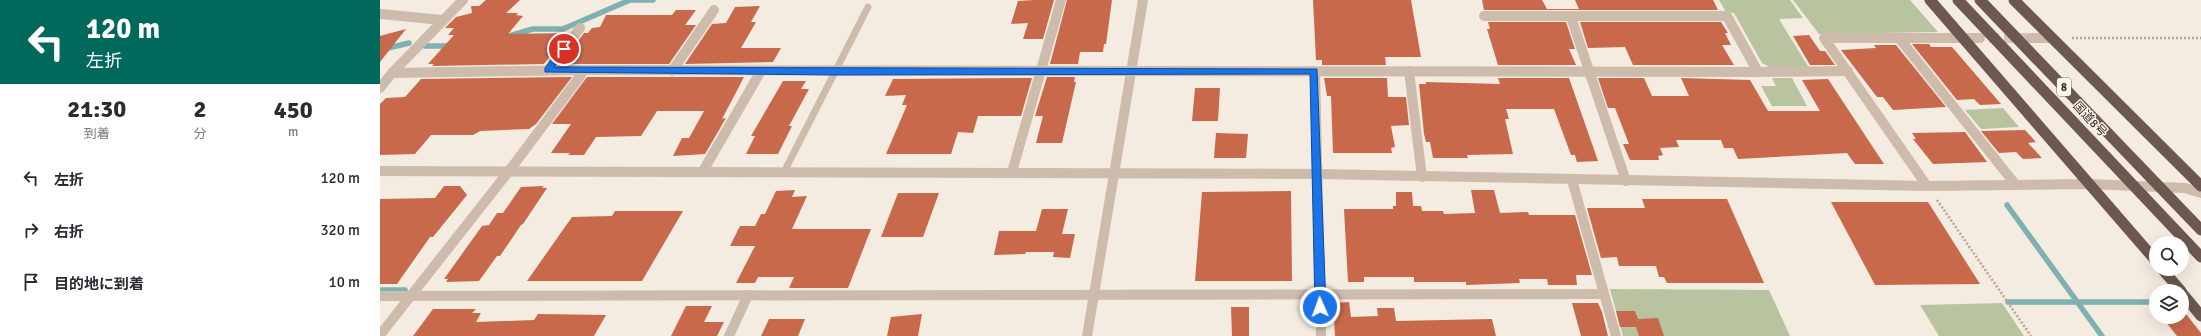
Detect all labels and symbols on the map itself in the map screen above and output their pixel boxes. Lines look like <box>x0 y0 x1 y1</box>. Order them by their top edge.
pin <box>547 32 581 66</box>
road number: 8 <box>2057 78 2071 96</box>
street label: 国道8号 <box>2070 99 2110 140</box>
position arrow <box>1299 286 1341 328</box>

